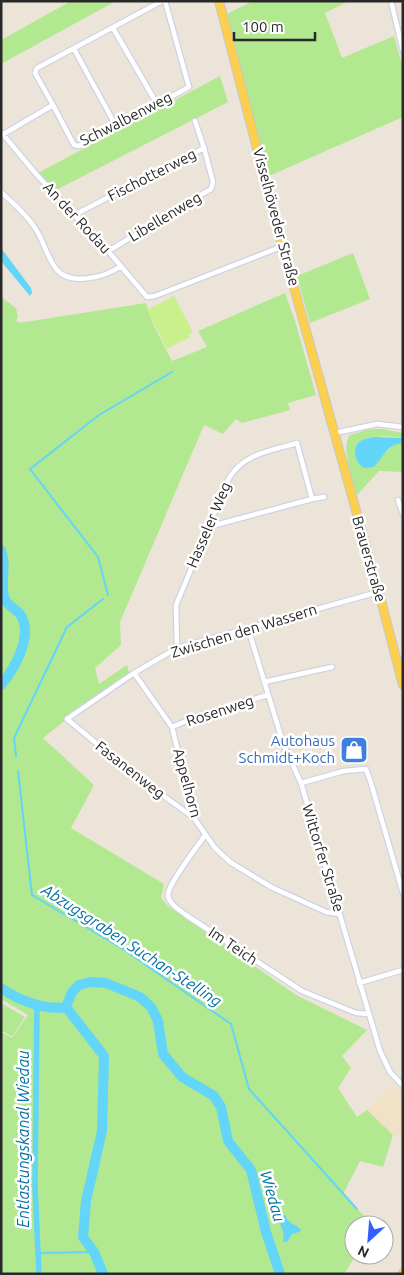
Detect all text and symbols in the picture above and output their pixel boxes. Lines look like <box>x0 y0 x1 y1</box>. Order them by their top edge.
scale bar <box>234 10 315 42</box>
text: 100 m <box>242 18 284 35</box>
street label: Schwalbenweg <box>77 88 175 149</box>
street label: Fischotterweg <box>105 145 199 204</box>
street label: Visselhöveder Straße <box>250 146 303 288</box>
street label: An der Rodau <box>40 179 115 257</box>
street label: Libellenweg <box>125 188 204 245</box>
street label: Hasseler Weg <box>183 479 234 570</box>
street label: Brauerstraße <box>349 514 390 604</box>
street label: Zwischen den Wassern <box>169 600 319 661</box>
street label: Rosenweg <box>184 692 256 729</box>
place label: Autohaus Schmidt+Koch <box>239 732 335 766</box>
shop icon: Autohaus Schmidt+Koch <box>339 735 369 765</box>
street label: Fasanenweg <box>92 737 168 802</box>
street label: Appelhorn <box>170 746 205 819</box>
street label: Wittorfer Straße <box>299 802 348 914</box>
water label: Abzugsgraben Suchan-Stelling <box>38 880 226 1010</box>
street label: Im Teich <box>206 923 261 968</box>
water label: Entlastungskanal Wiedau <box>14 1050 32 1228</box>
water label: Wiedau <box>257 1168 289 1224</box>
north arrow <box>344 1215 394 1265</box>
text: N <box>355 1242 372 1261</box>

